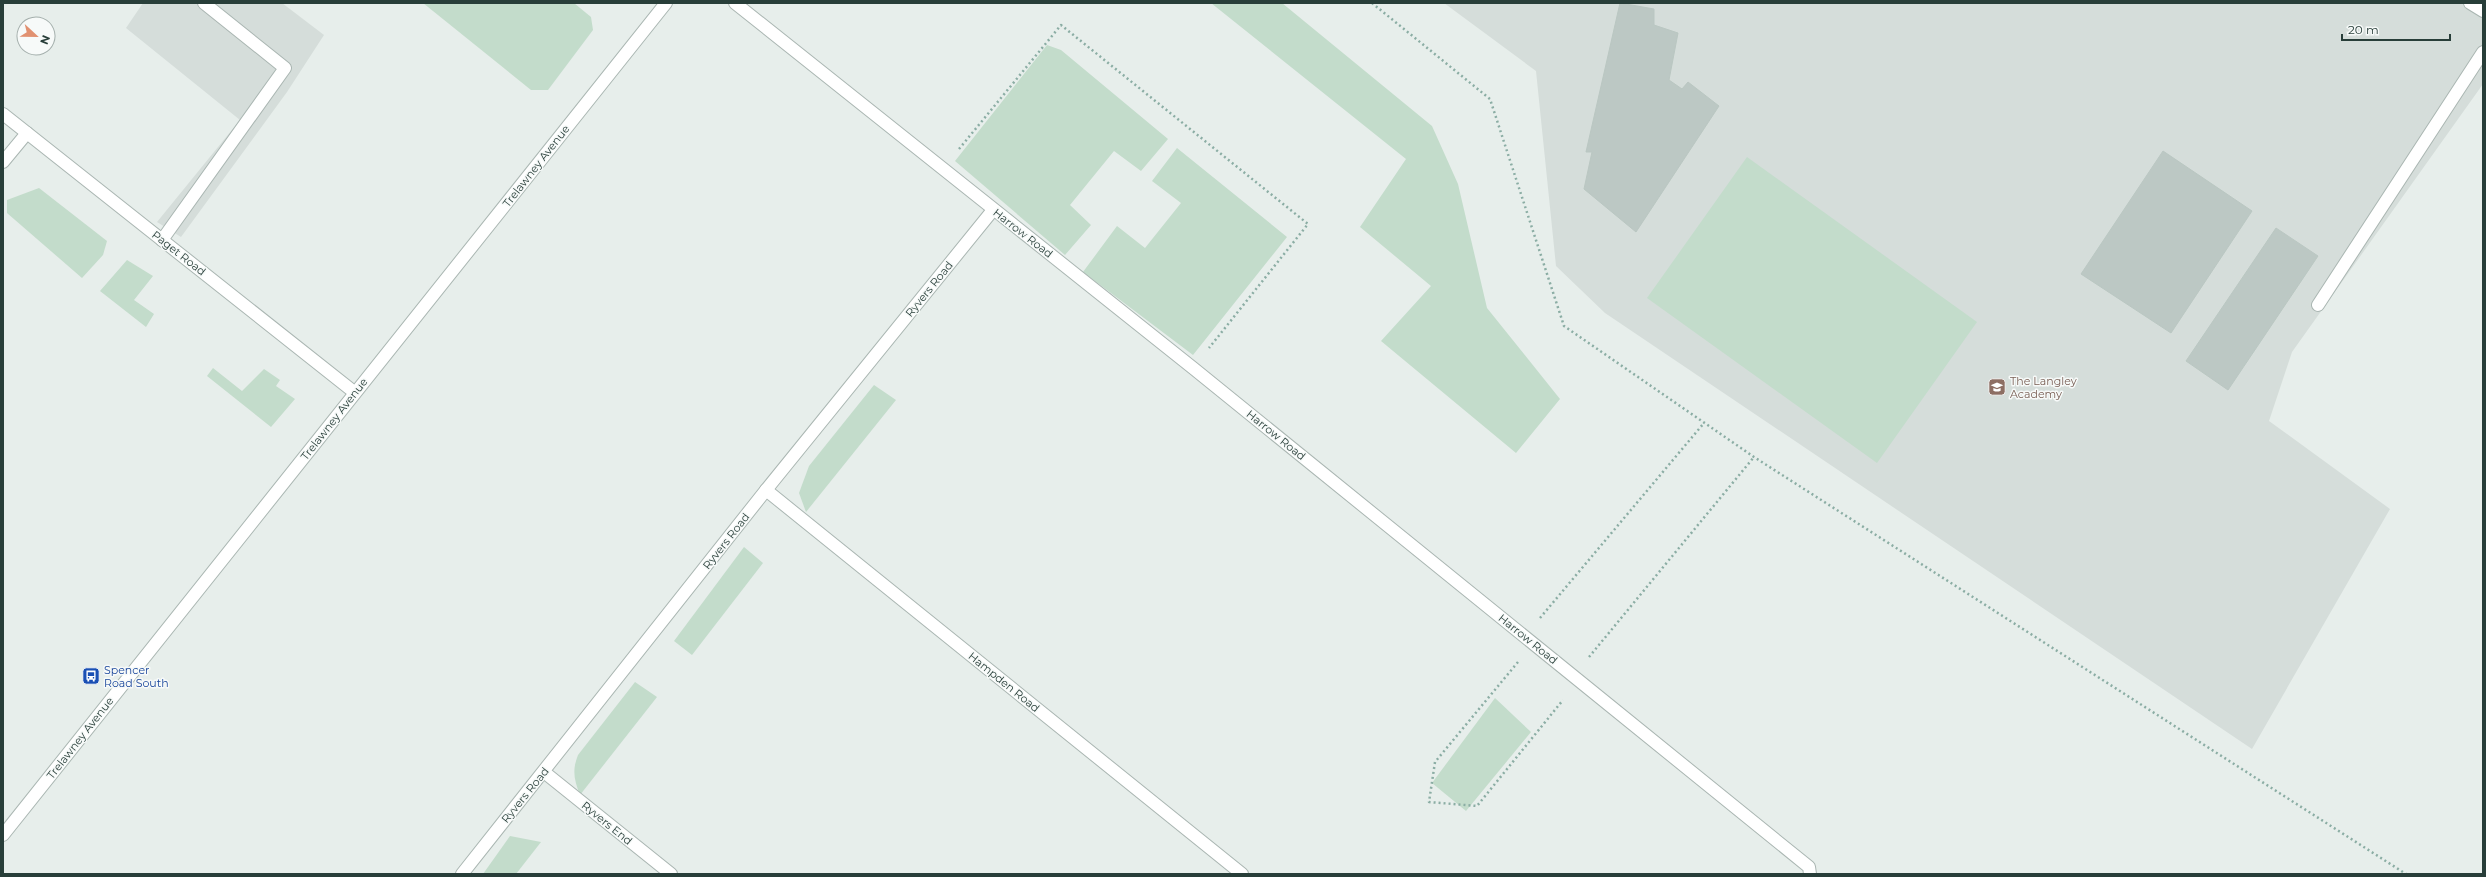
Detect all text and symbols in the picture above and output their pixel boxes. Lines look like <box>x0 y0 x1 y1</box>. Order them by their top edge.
north arrow <box>16 16 56 56</box>
scale bar <box>2342 16 2450 42</box>
text: 20 m <box>2348 22 2379 37</box>
text: N <box>37 33 53 46</box>
street label: Trelawney Avenue <box>500 122 573 210</box>
street label: Harrow Road <box>990 205 1056 261</box>
street label: Paget Road <box>149 228 209 278</box>
street label: Ryvers Road <box>902 258 956 320</box>
place label: The Langley Academy <box>2010 374 2077 401</box>
street label: Trelawney Avenue <box>298 375 371 463</box>
school or university icon: The Langley Academy <box>1987 377 2007 397</box>
street label: Harrow Road <box>1244 407 1308 463</box>
street label: Ryvers Road <box>700 510 752 572</box>
street label: Harrow Road <box>1496 611 1560 667</box>
street label: Hampden Road <box>965 649 1043 715</box>
place label: Spencer Road South <box>104 663 169 690</box>
bus stop icon: Spencer Road South <box>81 666 101 686</box>
street label: Trelawney Avenue <box>44 694 117 782</box>
street label: Ryvers Road <box>498 764 552 826</box>
street label: Ryvers End <box>579 798 635 848</box>

